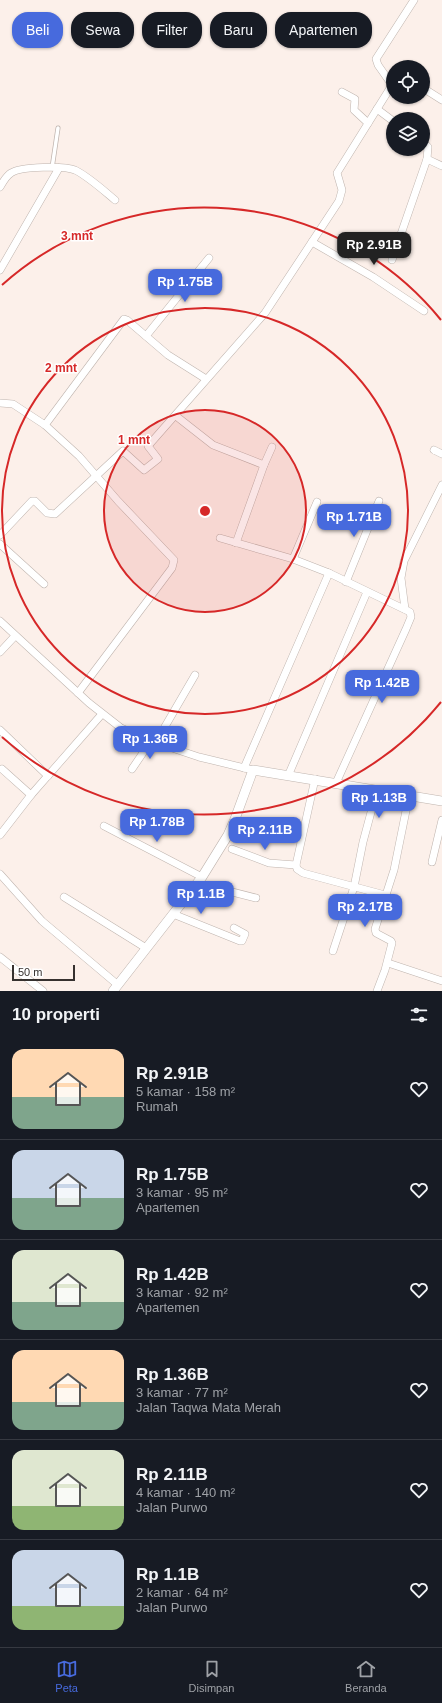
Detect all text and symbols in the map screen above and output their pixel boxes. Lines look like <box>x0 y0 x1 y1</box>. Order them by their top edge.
chip: Beli <box>12 12 63 48</box>
chip: Sewa <box>71 12 134 48</box>
chip: Filter <box>142 12 202 48</box>
chip: Baru <box>210 12 267 48</box>
chip: Apartemen <box>275 12 372 48</box>
map controls <box>386 60 430 156</box>
button: locate <box>386 60 430 104</box>
button: layers <box>386 112 430 156</box>
text: 3 mnt <box>61 229 93 243</box>
pin: Rp 2.91B <box>333 232 415 266</box>
text: Rp 2.91B <box>346 237 402 252</box>
pin: Rp 1.75B <box>144 269 226 303</box>
text: Rp 1.75B <box>157 274 213 289</box>
text: 2 mnt <box>45 361 77 375</box>
text: 1 mnt <box>118 433 150 447</box>
centre of rings <box>198 504 212 518</box>
pin: Rp 1.71B <box>313 504 395 538</box>
text: Rp 1.71B <box>326 509 382 524</box>
pin: Rp 1.42B <box>341 670 423 704</box>
text: Rp 1.42B <box>354 675 410 690</box>
pin: Rp 1.36B <box>109 726 191 760</box>
text: Rp 1.36B <box>122 731 178 746</box>
pin: Rp 1.13B <box>338 785 420 819</box>
text: Rp 1.13B <box>351 790 407 805</box>
pin: Rp 1.78B <box>116 809 198 843</box>
text: Rp 1.78B <box>129 814 185 829</box>
pin: Rp 2.11B <box>224 817 306 851</box>
text: Rp 2.11B <box>238 822 292 837</box>
pin: Rp 1.1B <box>164 881 238 915</box>
text: Rp 1.1B <box>177 886 225 901</box>
pin: Rp 2.17B <box>324 894 406 928</box>
text: Rp 2.17B <box>337 899 393 914</box>
scale bar <box>12 963 75 982</box>
text: 50 m <box>18 966 42 978</box>
icon: filters <box>408 1004 430 1026</box>
text: 10 properti <box>12 1005 100 1024</box>
text: Rp 2.91B <box>136 1064 209 1083</box>
icon: home <box>44 1065 92 1113</box>
icon: heart <box>408 1078 430 1100</box>
text: 5 kamar · 158 m² <box>136 1084 235 1099</box>
text: Rumah <box>136 1099 178 1114</box>
text: Rp 1.75B <box>136 1165 209 1184</box>
icon: home <box>44 1166 92 1214</box>
icon: heart <box>408 1179 430 1201</box>
text: 3 kamar · 95 m² <box>136 1185 228 1200</box>
text: Apartemen <box>136 1200 200 1215</box>
text: Rp 1.42B <box>136 1265 209 1284</box>
icon: home <box>44 1266 92 1314</box>
icon: heart <box>408 1279 430 1301</box>
text: 3 kamar · 92 m² <box>136 1285 228 1300</box>
text: Apartemen <box>136 1300 200 1315</box>
text: Rp 1.36B <box>136 1365 209 1384</box>
icon: home <box>44 1366 92 1414</box>
icon: heart <box>408 1379 430 1401</box>
text: 3 kamar · 77 m² <box>136 1385 228 1400</box>
text: Jalan Taqwa Mata Merah <box>136 1400 281 1415</box>
text: Rp 2.11B <box>136 1465 208 1484</box>
icon: home <box>44 1466 92 1514</box>
icon: heart <box>408 1479 430 1501</box>
text: 4 kamar · 140 m² <box>136 1485 235 1500</box>
text: Jalan Purwo <box>136 1500 208 1515</box>
text: Rp 1.1B <box>136 1565 199 1584</box>
icon: home <box>44 1566 92 1614</box>
icon: heart <box>408 1579 430 1601</box>
text: 2 kamar · 64 m² <box>136 1585 228 1600</box>
text: Jalan Purwo <box>136 1600 208 1615</box>
tab: Peta <box>55 1658 78 1694</box>
tab: Disimpan <box>189 1658 234 1694</box>
tab: Beranda <box>345 1658 387 1694</box>

